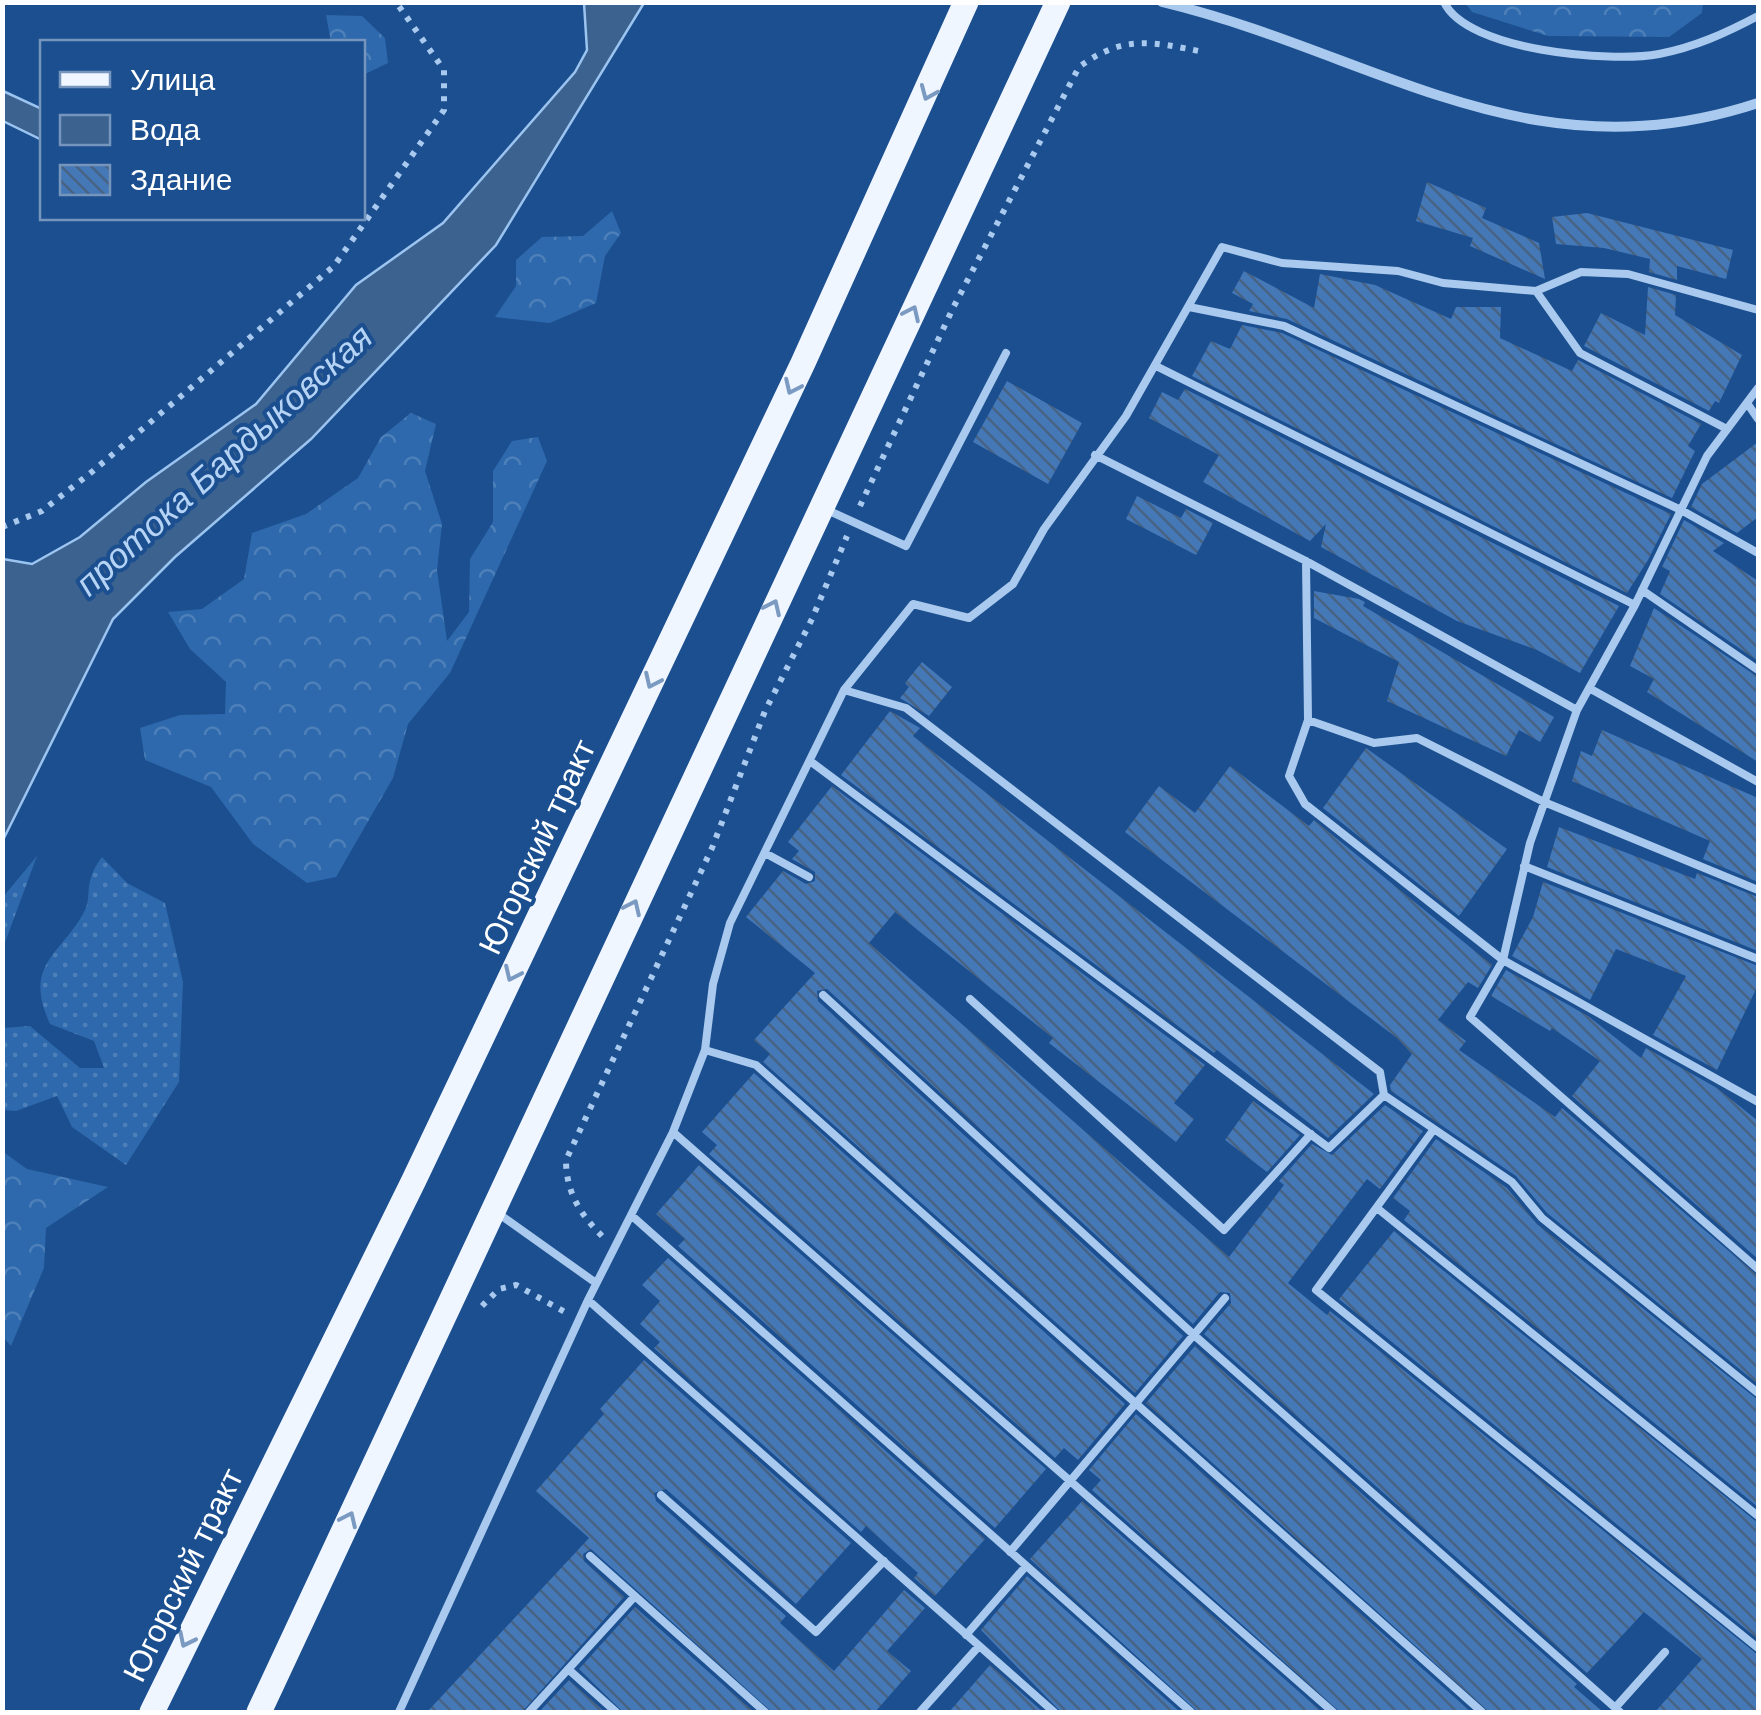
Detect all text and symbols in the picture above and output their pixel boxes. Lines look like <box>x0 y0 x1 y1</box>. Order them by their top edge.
legend <box>40 40 365 220</box>
text: Улица <box>130 60 215 99</box>
one-way arrow <box>920 82 940 100</box>
text: Вода <box>130 110 201 149</box>
text: Здание <box>130 160 232 199</box>
one-way arrow <box>900 306 920 324</box>
water label: протока Бардыковская <box>66 314 382 606</box>
one-way arrow <box>784 377 804 395</box>
one-way arrow <box>761 599 781 617</box>
one-way arrow <box>644 671 664 689</box>
street label: Югорский тракт <box>469 732 605 961</box>
one-way arrow <box>620 900 640 918</box>
one-way arrow <box>504 964 524 982</box>
street label: Югорский тракт <box>113 1461 253 1689</box>
one-way arrow <box>337 1511 357 1529</box>
one-way arrow <box>179 1630 199 1648</box>

